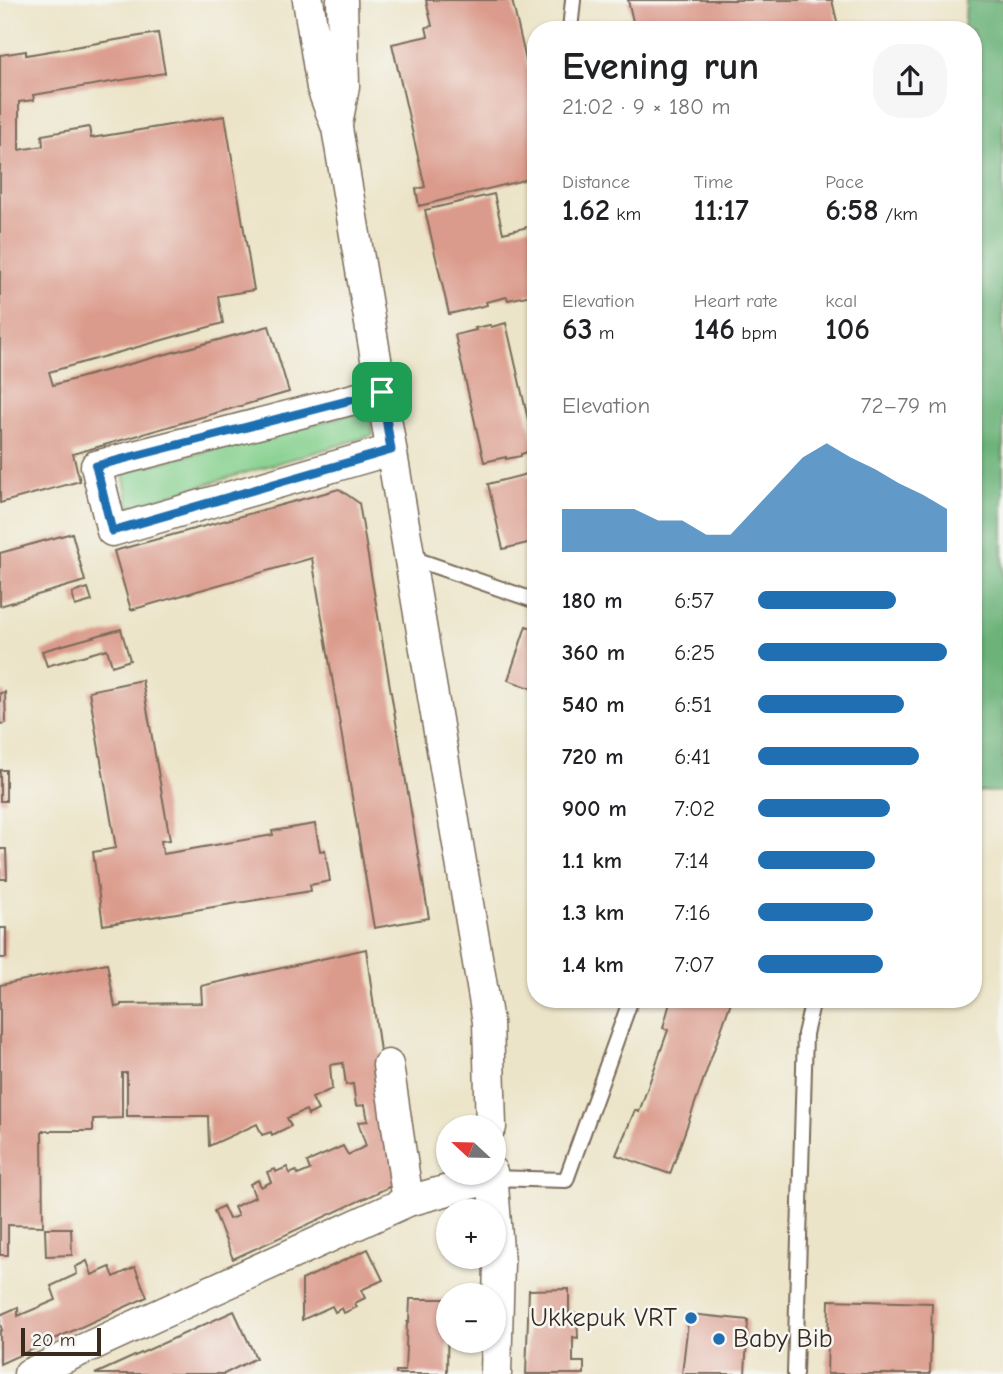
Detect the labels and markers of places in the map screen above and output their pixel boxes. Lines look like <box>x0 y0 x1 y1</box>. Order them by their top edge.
pin <box>352 362 412 422</box>
place label: Ukkepuk VRT <box>530 1303 677 1333</box>
marker: Ukkepuk VRT <box>683 1310 699 1326</box>
place label: Baby Bib <box>733 1324 833 1354</box>
marker: Baby Bib <box>711 1331 727 1347</box>

